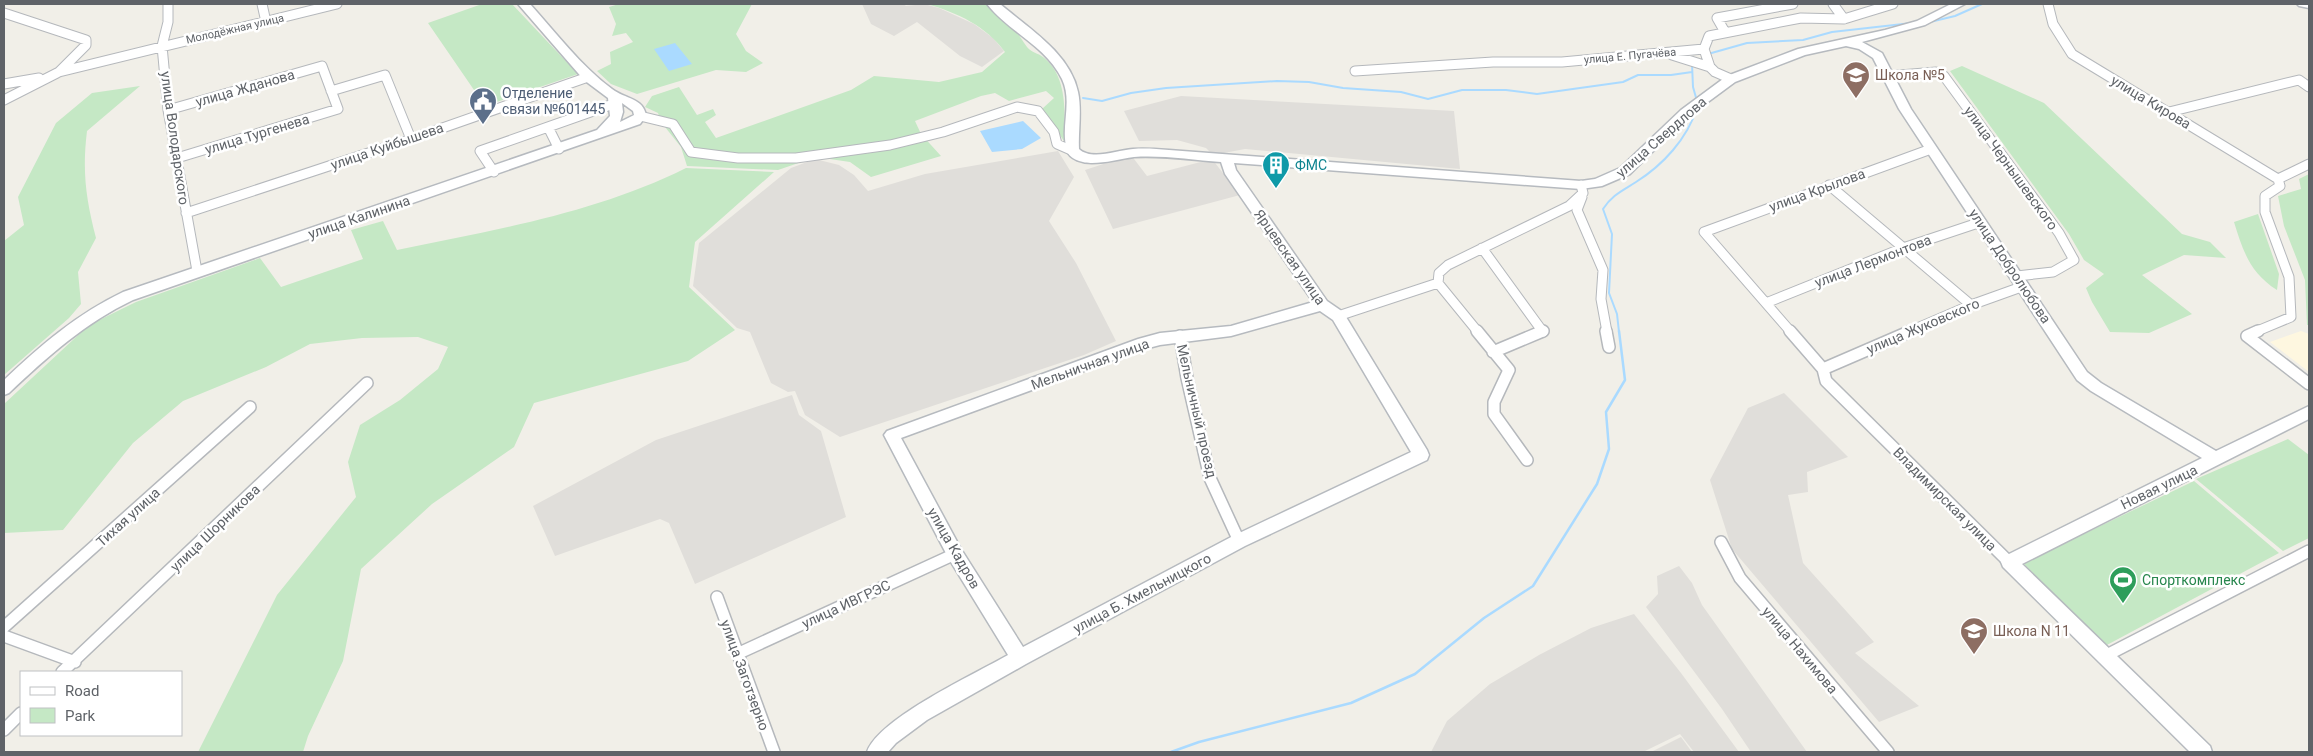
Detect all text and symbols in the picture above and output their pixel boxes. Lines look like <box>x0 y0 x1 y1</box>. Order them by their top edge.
street label: Молодёжная улица <box>185 11 285 47</box>
street label: улица Е. Пугачёва <box>1583 45 1677 67</box>
school or university icon: Школа №5 <box>1841 60 1871 99</box>
street label: улица Жданова <box>194 66 296 110</box>
place label: Школа №5 <box>1875 67 1945 83</box>
street label: улица Володарского <box>158 70 192 206</box>
street label: улица Кирова <box>2108 72 2194 132</box>
place label: Отделение связи №601445 <box>502 85 605 117</box>
public building icon: Отделение связи №601445 <box>468 86 498 125</box>
street label: улица Свердлова <box>1613 93 1709 181</box>
street label: улица Чернышевского <box>1961 103 2061 233</box>
street label: улица Тургенева <box>203 111 311 157</box>
street label: улица Куйбышева <box>328 119 446 173</box>
building icon: ФМС <box>1261 150 1291 189</box>
place label: ФМС <box>1295 157 1327 173</box>
street label: улица Крылова <box>1767 165 1867 215</box>
street label: улица Калинина <box>306 192 412 242</box>
street label: Ярцевская улица <box>1251 206 1329 308</box>
street label: улица Добролюбова <box>1966 206 2054 326</box>
street label: улица Лермонтова <box>1812 231 1934 291</box>
street label: улица Жуковского <box>1864 295 1982 357</box>
street label: Мельничная улица <box>1029 335 1151 393</box>
street label: Мельничный проезд <box>1174 343 1220 480</box>
street label: Владимирская улица <box>1890 444 2000 554</box>
street label: Новая улица <box>2118 462 2200 512</box>
street label: улица Шорникова <box>167 481 263 575</box>
street label: Тихая улица <box>93 484 163 550</box>
street label: улица Кадров <box>924 505 984 591</box>
street label: улица Б. Хмельницкого <box>1070 550 1214 636</box>
sports icon: Спорткомплекс <box>2108 565 2138 604</box>
place label: Спорткомплекс <box>2142 572 2245 588</box>
street label: улица ИВГРЭС <box>799 577 893 631</box>
street label: улица Нахимова <box>1759 603 1841 697</box>
school or university icon: Школа N 11 <box>1959 616 1989 655</box>
street label: улица Заготзерно <box>718 617 772 733</box>
place label: Школа N 11 <box>1993 623 2070 639</box>
legend <box>20 671 182 736</box>
text: Road <box>65 682 99 700</box>
text: Park <box>65 707 96 725</box>

